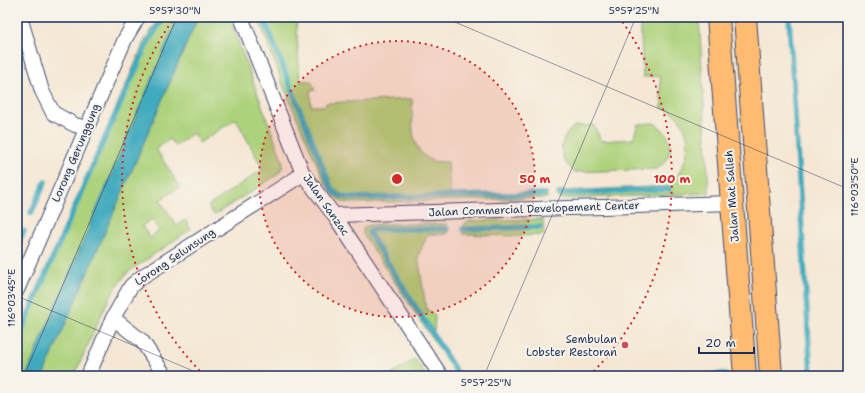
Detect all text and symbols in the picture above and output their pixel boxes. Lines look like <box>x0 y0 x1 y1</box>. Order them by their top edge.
text: 5°57'30"N <box>149 4 201 17</box>
text: 5°57'25"N <box>609 4 659 17</box>
street label: Lorong Gerunggung <box>48 101 104 205</box>
street label: Jalan Mat Salleh <box>721 149 743 242</box>
text: 116°03'50"E <box>848 157 861 217</box>
street label: Jalan Sanzac <box>299 171 353 239</box>
text: 50 m <box>520 171 551 187</box>
text: 100 m <box>654 171 691 187</box>
centre of rings <box>390 172 404 186</box>
street label: Jalan Commercial Developement Center <box>428 198 640 220</box>
street label: Lorong Selunsung <box>132 224 218 289</box>
text: 116°03'45"E <box>5 269 18 327</box>
scale bar <box>699 329 754 355</box>
place label: Sembulan Lobster Restoran <box>526 332 617 360</box>
text: 20 m <box>705 335 736 351</box>
marker: Sembulan Lobster Restoran <box>620 340 630 350</box>
text: 5°57'25"N <box>461 376 511 389</box>

